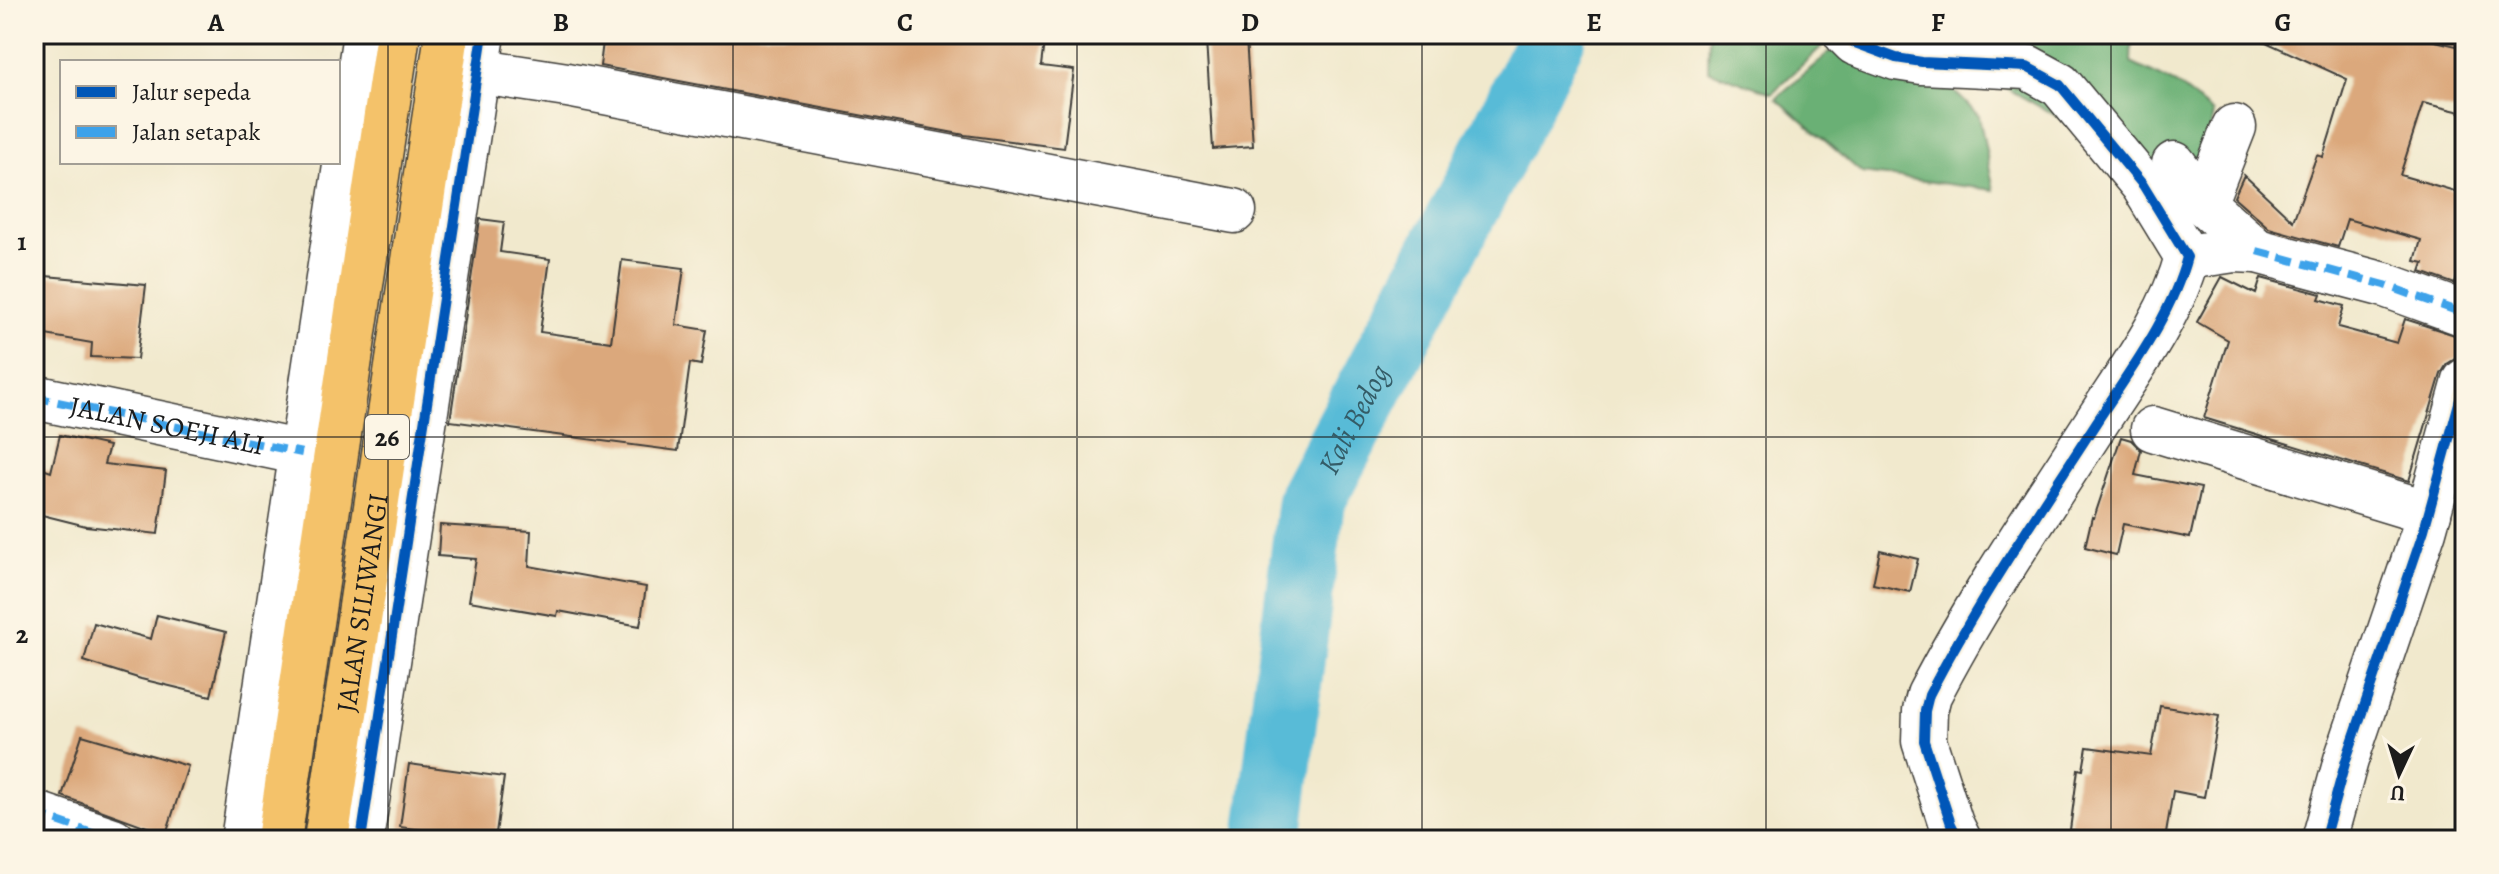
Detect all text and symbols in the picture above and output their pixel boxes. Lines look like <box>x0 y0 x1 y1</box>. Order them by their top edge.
text: A <box>207 5 225 40</box>
text: B <box>553 5 569 40</box>
text: C <box>897 5 913 40</box>
text: D <box>1241 5 1259 40</box>
text: E <box>1586 5 1602 40</box>
text: F <box>1931 5 1945 40</box>
text: G <box>2274 5 2292 40</box>
legend <box>60 60 340 164</box>
text: Jalur sepeda <box>132 76 252 108</box>
text: Jalan setapak <box>132 116 261 148</box>
text: 1 <box>17 224 27 259</box>
water label: Kali Bedog <box>1309 357 1400 481</box>
street label: JALAN SOEJI ALI <box>66 387 268 465</box>
road number: 26 <box>365 415 409 459</box>
street label: JALAN SILIWANGI <box>327 491 398 715</box>
text: 2 <box>16 617 29 652</box>
north arrow <box>2359 734 2439 814</box>
text: U <box>2389 777 2406 808</box>

